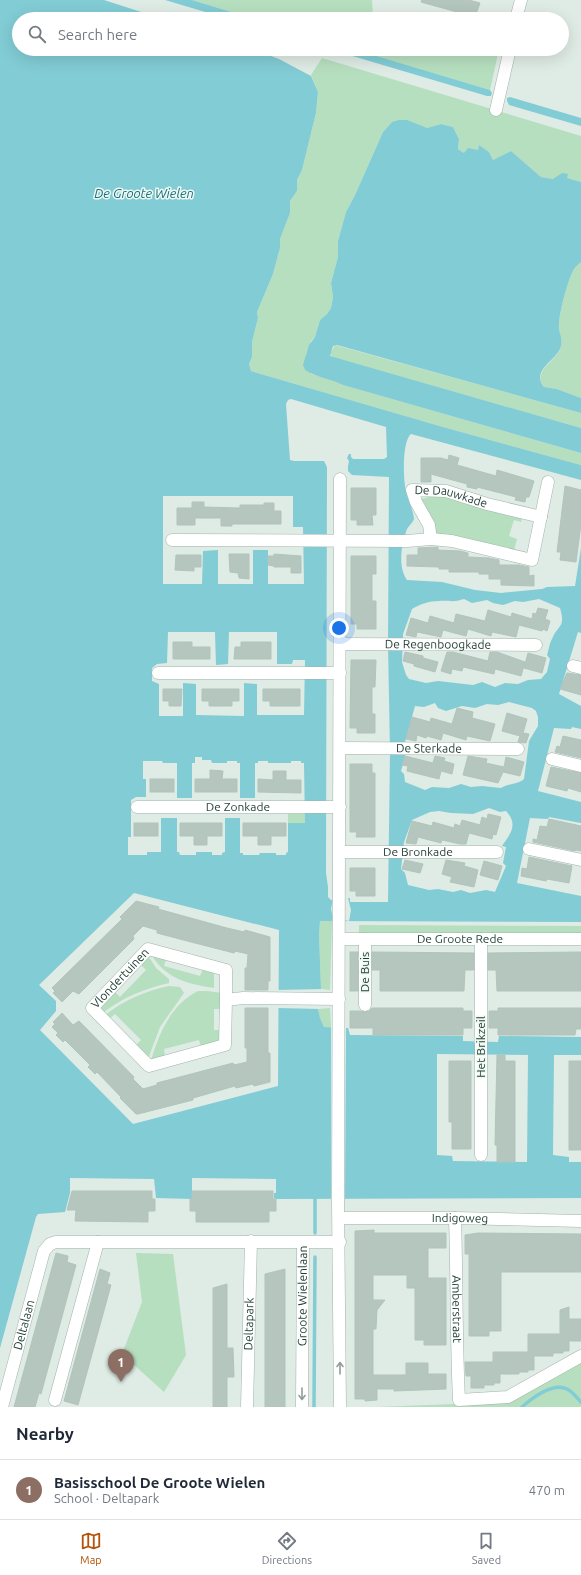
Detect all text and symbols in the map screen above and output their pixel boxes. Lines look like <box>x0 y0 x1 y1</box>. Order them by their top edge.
search box <box>12 12 569 56</box>
icon: search <box>26 23 48 45</box>
text: Search here <box>58 26 137 43</box>
water label: De Groote Wielen <box>94 186 194 200</box>
street label: De Dauwkade <box>414 483 489 510</box>
your location <box>329 618 349 638</box>
street label: De Regenboogkade <box>385 637 491 651</box>
street label: De Sterkade <box>396 741 462 755</box>
street label: De Zonkade <box>206 800 270 813</box>
street label: De Bronkade <box>383 845 453 858</box>
street label: De Groote Rede <box>417 932 503 945</box>
street label: Vlondertuinen <box>88 945 151 1011</box>
street label: De Buis <box>358 952 371 992</box>
street label: Het Brikzeil <box>474 1016 487 1078</box>
street label: Indigoweg <box>432 1211 488 1225</box>
street label: Groote Wielenlaan <box>295 1246 309 1346</box>
street label: Amberstraat <box>450 1275 464 1343</box>
street label: Deltapark <box>241 1297 256 1351</box>
street label: Deltalaan <box>11 1298 37 1351</box>
pin: 1 <box>108 1349 134 1382</box>
one-way arrow <box>336 1362 344 1375</box>
one-way arrow <box>298 1387 306 1400</box>
text: Nearby <box>16 1424 74 1443</box>
text: Basisschool De Groote Wielen <box>54 1474 265 1491</box>
text: 1 <box>25 1483 33 1497</box>
text: 470 m <box>529 1483 565 1497</box>
text: School · Deltapark <box>54 1491 159 1505</box>
tab: Map <box>80 1530 102 1566</box>
tab: Directions <box>262 1530 312 1566</box>
tab: Saved <box>472 1530 501 1566</box>

